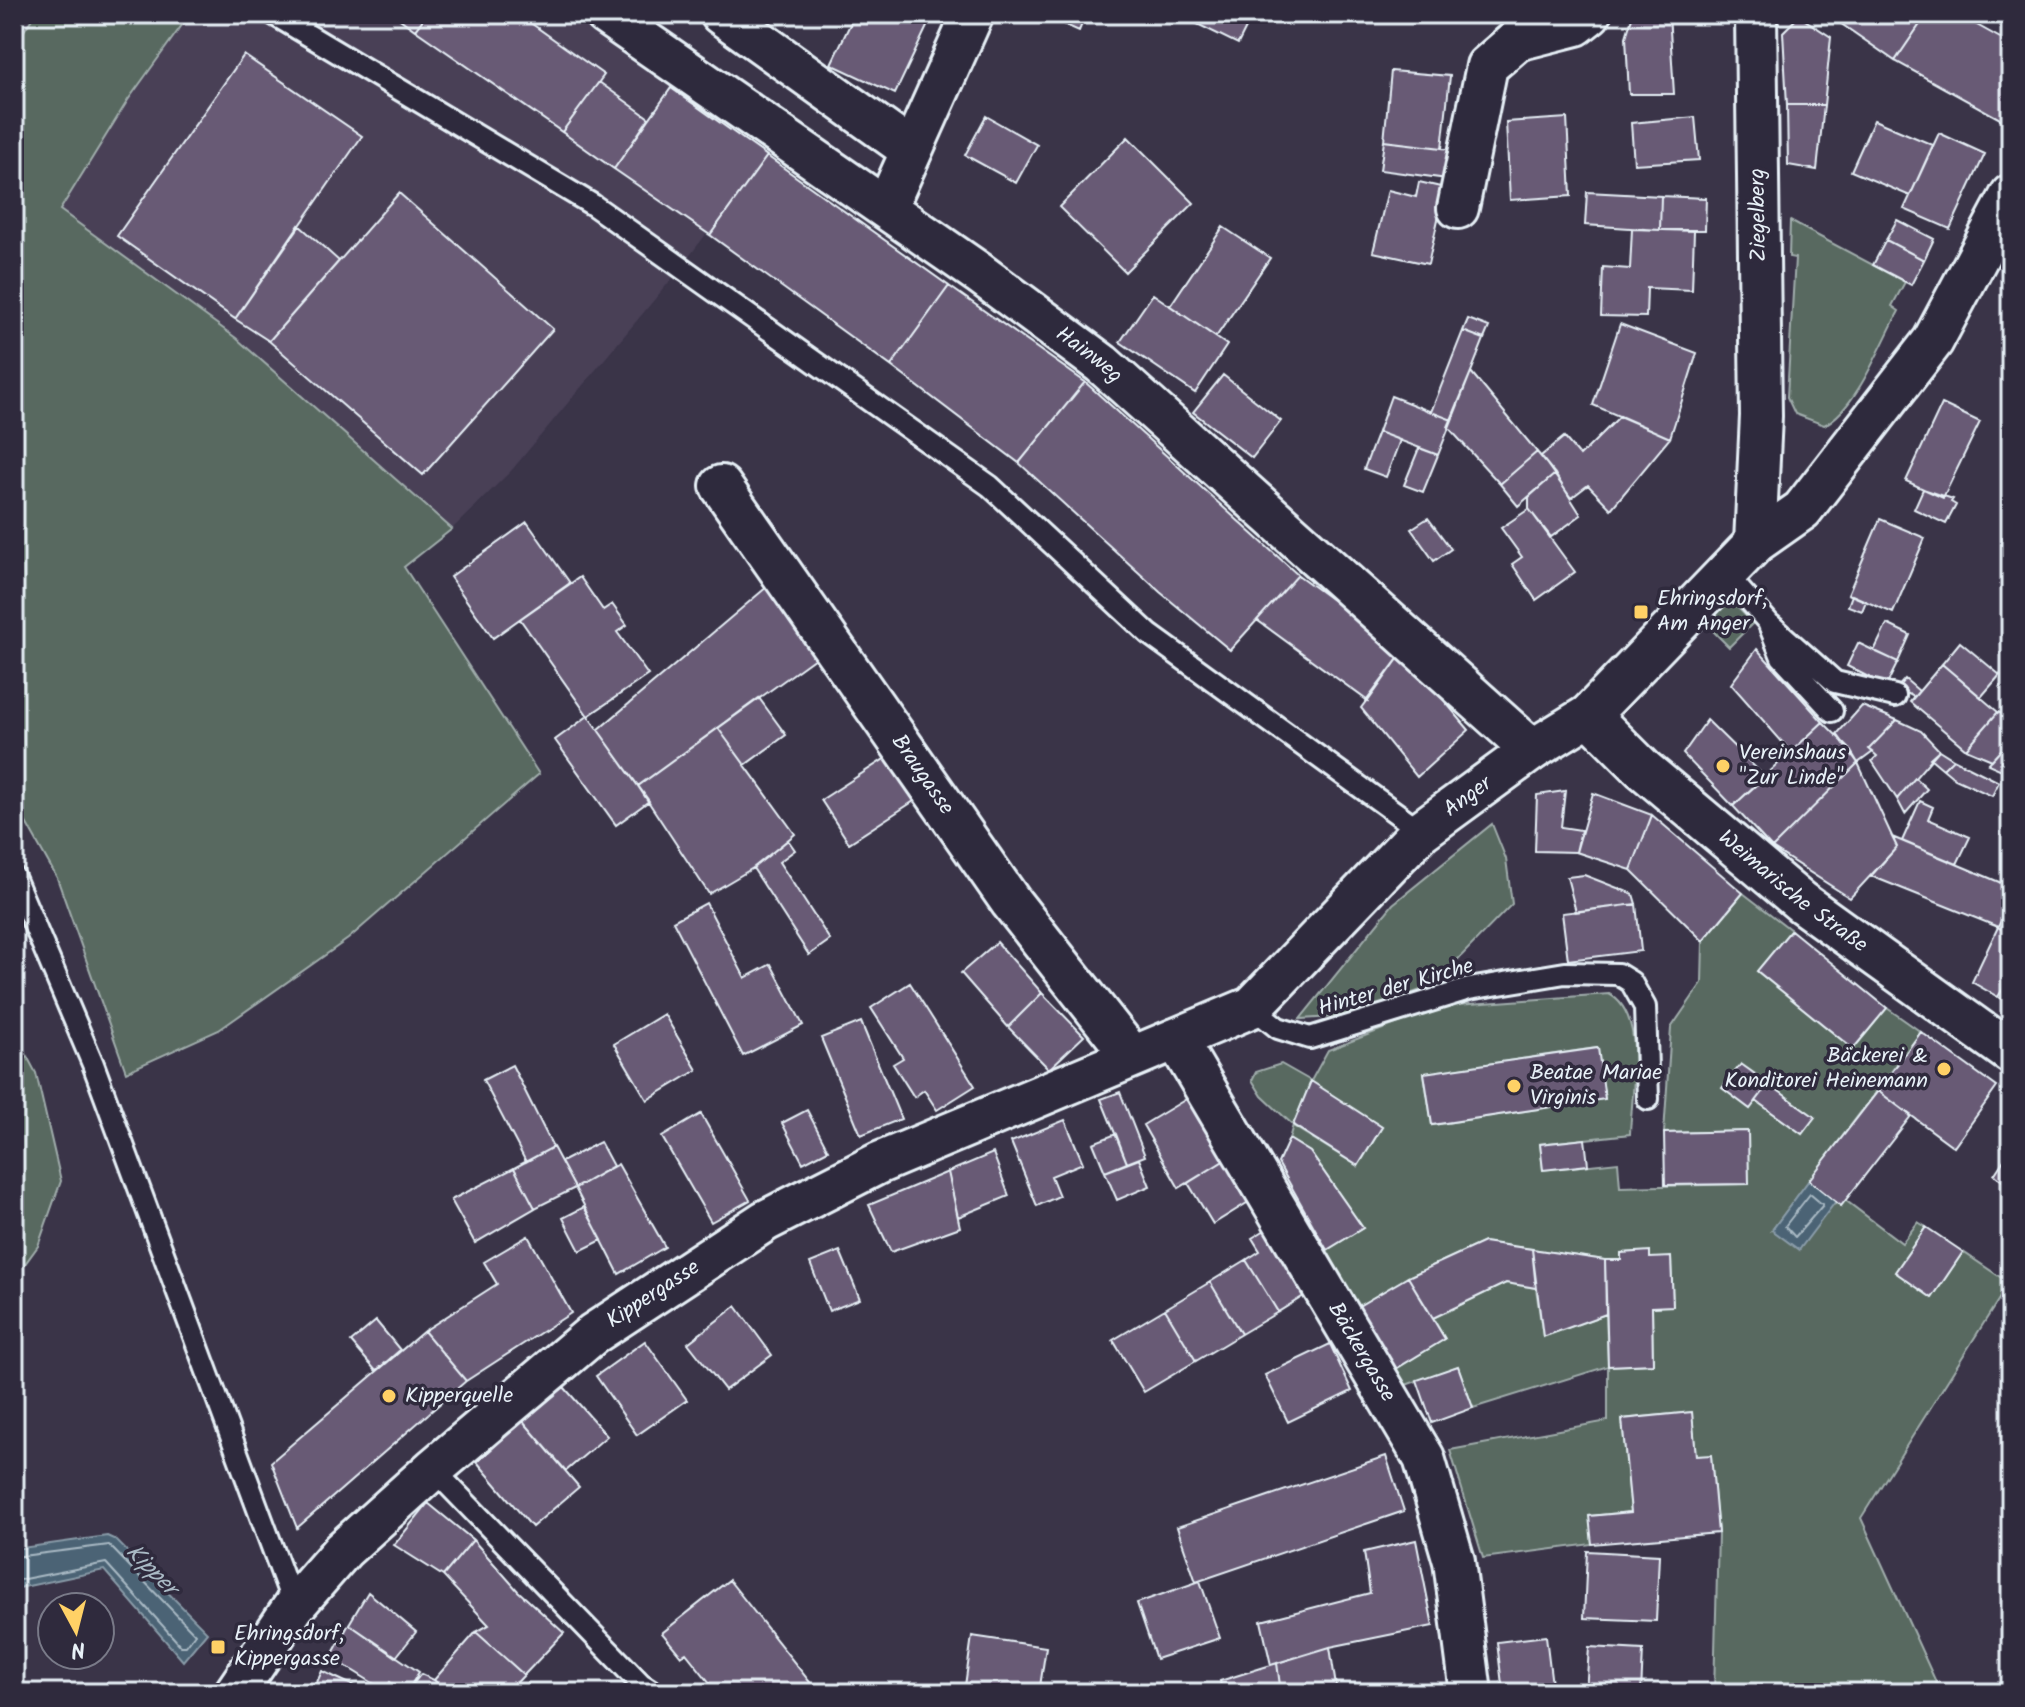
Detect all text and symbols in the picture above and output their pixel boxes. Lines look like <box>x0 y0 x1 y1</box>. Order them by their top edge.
street label: Ziegelberg <box>1741 168 1777 262</box>
street label: Hainweg <box>1048 317 1131 392</box>
place label: Ehringsdorf, Am Anger <box>1657 582 1767 642</box>
marker: Ehringsdorf, Am Anger <box>1632 603 1650 621</box>
street label: Braugasse <box>882 727 963 822</box>
place label: Vereinshaus "Zur Linde" <box>1739 736 1847 796</box>
marker: Vereinshaus "Zur Linde" <box>1714 757 1732 775</box>
street label: Anger <box>1436 766 1501 826</box>
street label: Weimarische Straße <box>1710 821 1875 962</box>
street label: Hinter der Kirche <box>1314 949 1478 1027</box>
place label: Bäckerei & Konditorei Heinemann <box>1725 1039 1928 1099</box>
place label: Beatae Mariae Virginis <box>1530 1056 1662 1116</box>
marker: Bäckerei & Konditorei Heinemann <box>1935 1060 1953 1078</box>
marker: Beatae Mariae Virginis <box>1505 1077 1523 1095</box>
street label: Kippergasse <box>599 1251 707 1338</box>
street label: Bäckergasse <box>1318 1295 1405 1409</box>
place label: Kipperquelle <box>405 1379 513 1414</box>
marker: Kipperquelle <box>380 1387 398 1405</box>
water label: Kipper <box>115 1534 190 1609</box>
north arrow <box>36 1591 116 1671</box>
place label: Ehringsdorf, Kippergasse <box>234 1617 344 1677</box>
text: N <box>69 1630 87 1667</box>
marker: Ehringsdorf, Kippergasse <box>209 1638 227 1656</box>

